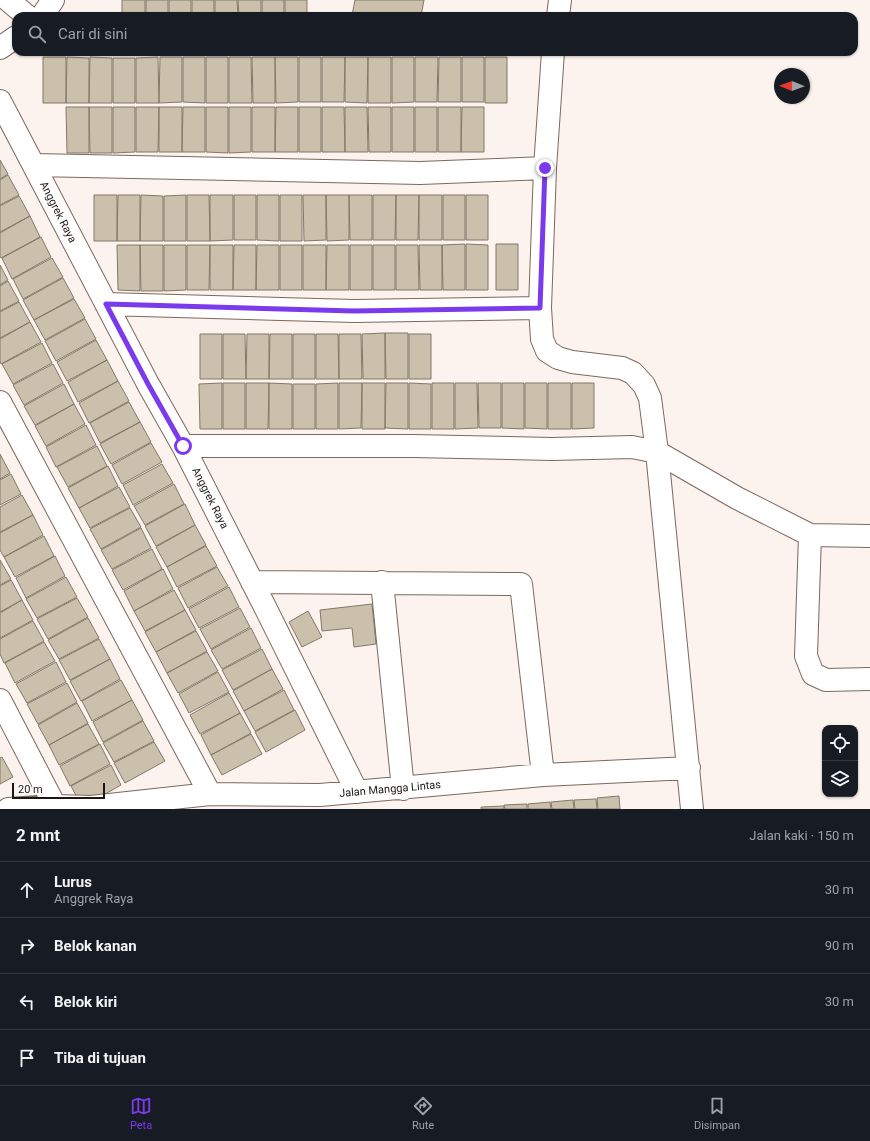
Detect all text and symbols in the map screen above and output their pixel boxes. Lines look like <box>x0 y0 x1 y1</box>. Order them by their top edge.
search box <box>12 12 858 56</box>
icon: search <box>26 23 48 45</box>
text: Cari di sini <box>58 25 128 43</box>
north arrow <box>774 68 810 104</box>
route end <box>536 159 554 177</box>
street label: Anggrek Raya <box>37 179 79 245</box>
route start <box>174 437 192 455</box>
street label: Anggrek Raya <box>189 465 231 531</box>
map controls <box>822 725 858 797</box>
button: locate <box>822 725 858 761</box>
button: layers <box>822 761 858 797</box>
street label: Jalan Mangga Lintas <box>339 778 442 800</box>
scale bar <box>12 781 105 800</box>
text: 20 m <box>18 783 43 796</box>
text: 2 mnt <box>16 825 60 845</box>
text: Jalan kaki · 150 m <box>749 828 854 843</box>
text: Lurus <box>54 873 92 891</box>
icon: ahead <box>16 879 38 901</box>
text: 30 m <box>825 882 854 897</box>
text: Anggrek Raya <box>54 891 133 906</box>
icon: right <box>16 935 38 957</box>
text: Belok kanan <box>54 937 137 955</box>
text: 90 m <box>825 938 854 953</box>
icon: left <box>16 991 38 1013</box>
text: Belok kiri <box>54 993 117 1011</box>
text: 30 m <box>825 994 854 1009</box>
icon: arrive <box>16 1047 38 1069</box>
text: Tiba di tujuan <box>54 1049 146 1067</box>
tab: Peta <box>130 1095 152 1132</box>
tab: Rute <box>412 1095 434 1132</box>
tab: Disimpan <box>694 1095 740 1132</box>

